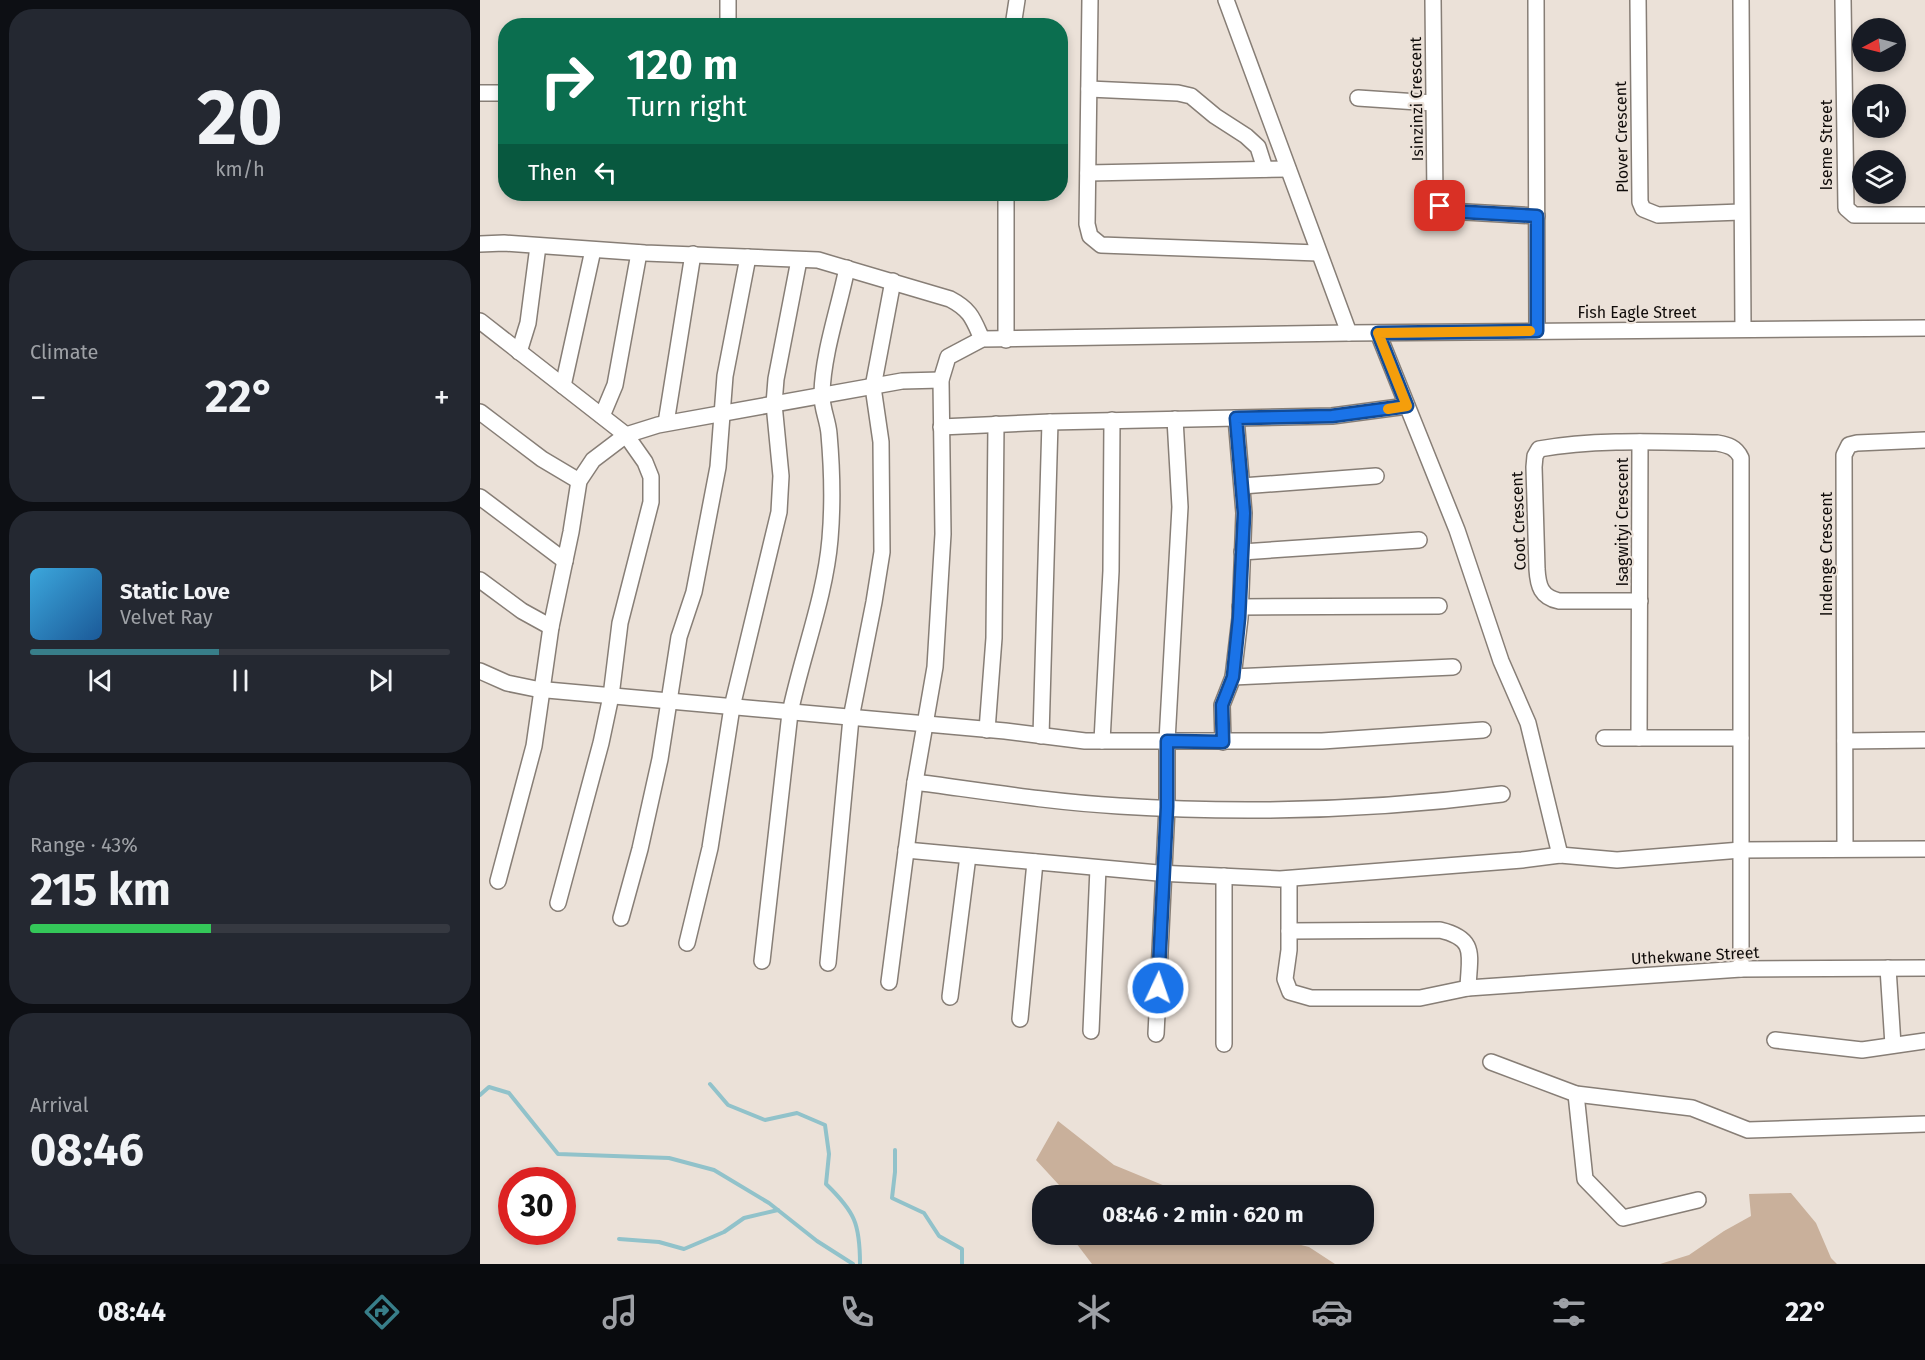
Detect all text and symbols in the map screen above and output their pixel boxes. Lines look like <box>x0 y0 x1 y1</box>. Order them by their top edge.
north arrow <box>1852 18 1906 72</box>
map controls <box>1852 18 1906 204</box>
street label: Isinzinzi Crescent <box>1406 36 1427 161</box>
text: 120 m <box>627 40 738 90</box>
icon: right <box>528 42 606 120</box>
text: 20 <box>197 71 283 165</box>
street label: Plover Crescent <box>1611 81 1632 193</box>
button: sound <box>1852 84 1906 138</box>
text: Turn right <box>627 91 747 123</box>
street label: Iseme Street <box>1817 99 1836 191</box>
button: layers <box>1852 150 1906 204</box>
icon: left <box>589 156 622 189</box>
text: km/h <box>215 157 265 181</box>
text: Then <box>528 159 577 186</box>
pin <box>1414 180 1465 231</box>
icon: arrive <box>1423 189 1456 222</box>
street label: Fish Eagle Street <box>1577 303 1697 322</box>
text: Climate <box>30 340 98 364</box>
text: 22° <box>205 370 275 424</box>
text: − <box>30 378 47 418</box>
text: + <box>434 378 450 418</box>
street label: Isagwityi Crescent <box>1613 457 1632 587</box>
street label: Coot Crescent <box>1507 471 1530 571</box>
street label: Indenge Crescent <box>1817 491 1836 616</box>
text: Static Love <box>120 578 230 605</box>
text: Velvet Ray <box>120 605 213 629</box>
icon: previous <box>84 664 117 697</box>
icon: pause <box>224 664 257 697</box>
icon: next <box>364 664 397 697</box>
text: Range · 43% <box>30 833 138 857</box>
text: 215 km <box>30 863 171 917</box>
street label: Uthekwane Street <box>1630 943 1760 968</box>
position arrow <box>1126 956 1190 1020</box>
text: Arrival <box>30 1093 89 1117</box>
text: 08:46 <box>30 1123 144 1177</box>
speed limit sign: 30 <box>498 1167 576 1245</box>
text: 08:46 · 2 min · 620 m <box>1102 1201 1304 1228</box>
icon: directions <box>361 1291 403 1333</box>
icon: music <box>599 1291 641 1333</box>
icon: phone <box>836 1291 878 1333</box>
icon: climate <box>1073 1291 1115 1333</box>
icon: car <box>1311 1291 1353 1333</box>
icon: filters <box>1548 1291 1590 1333</box>
text: 08:44 <box>98 1296 166 1328</box>
text: 22° <box>1785 1296 1827 1328</box>

